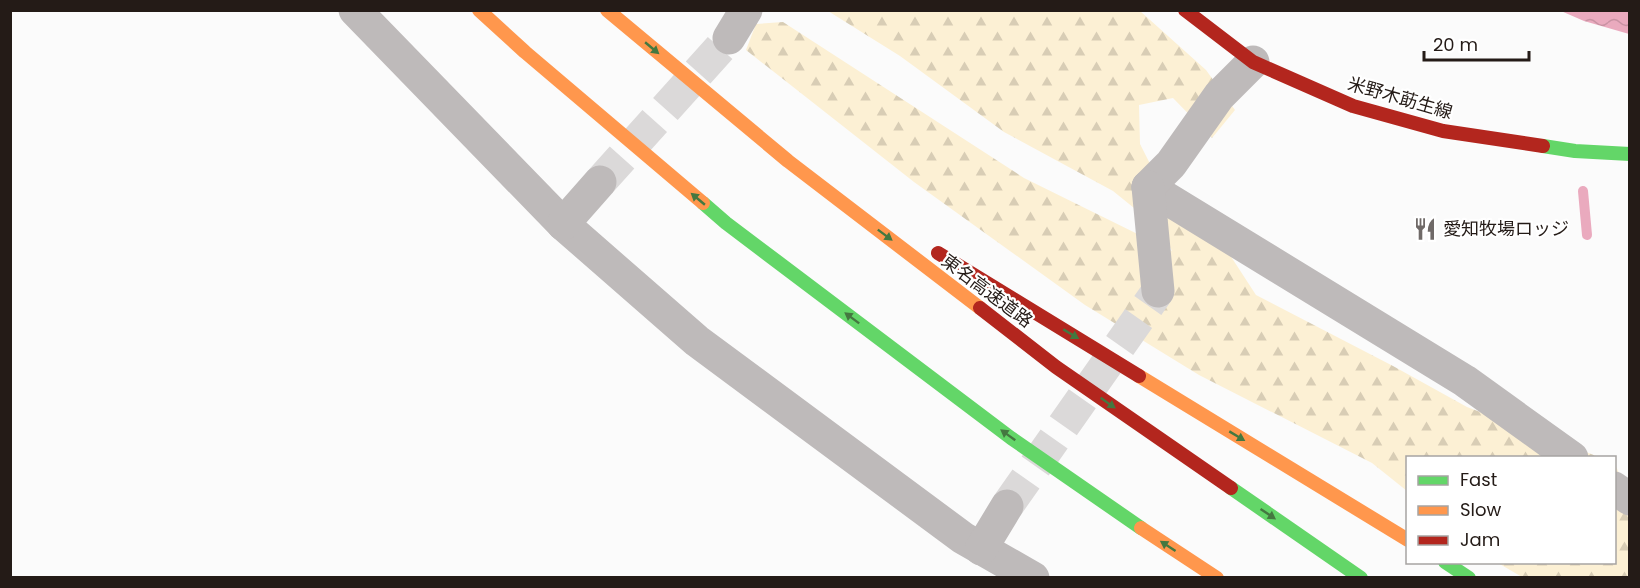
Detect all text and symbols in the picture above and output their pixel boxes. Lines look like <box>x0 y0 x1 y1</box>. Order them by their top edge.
scale bar <box>1424 24 1529 62</box>
text: 20 m <box>1433 32 1478 57</box>
one-way arrow <box>644 41 659 54</box>
street label: 米野木莇生線 <box>1345 71 1455 124</box>
one-way arrow <box>691 193 706 206</box>
restaurant icon: 愛知牧場ロッジ <box>1412 216 1438 242</box>
place label: 愛知牧場ロッジ <box>1443 216 1569 241</box>
one-way arrow <box>877 229 892 241</box>
street label: 東名高速道路 <box>937 248 1038 333</box>
one-way arrow <box>844 312 860 324</box>
one-way arrow <box>1063 329 1079 340</box>
one-way arrow <box>1099 397 1115 409</box>
one-way arrow <box>1000 429 1016 441</box>
one-way arrow <box>1229 430 1245 441</box>
legend <box>1406 456 1616 564</box>
text: Fast <box>1460 467 1497 492</box>
text: Slow <box>1460 497 1502 522</box>
one-way arrow <box>1260 508 1276 519</box>
text: Jam <box>1460 527 1500 552</box>
one-way arrow <box>1160 540 1177 551</box>

